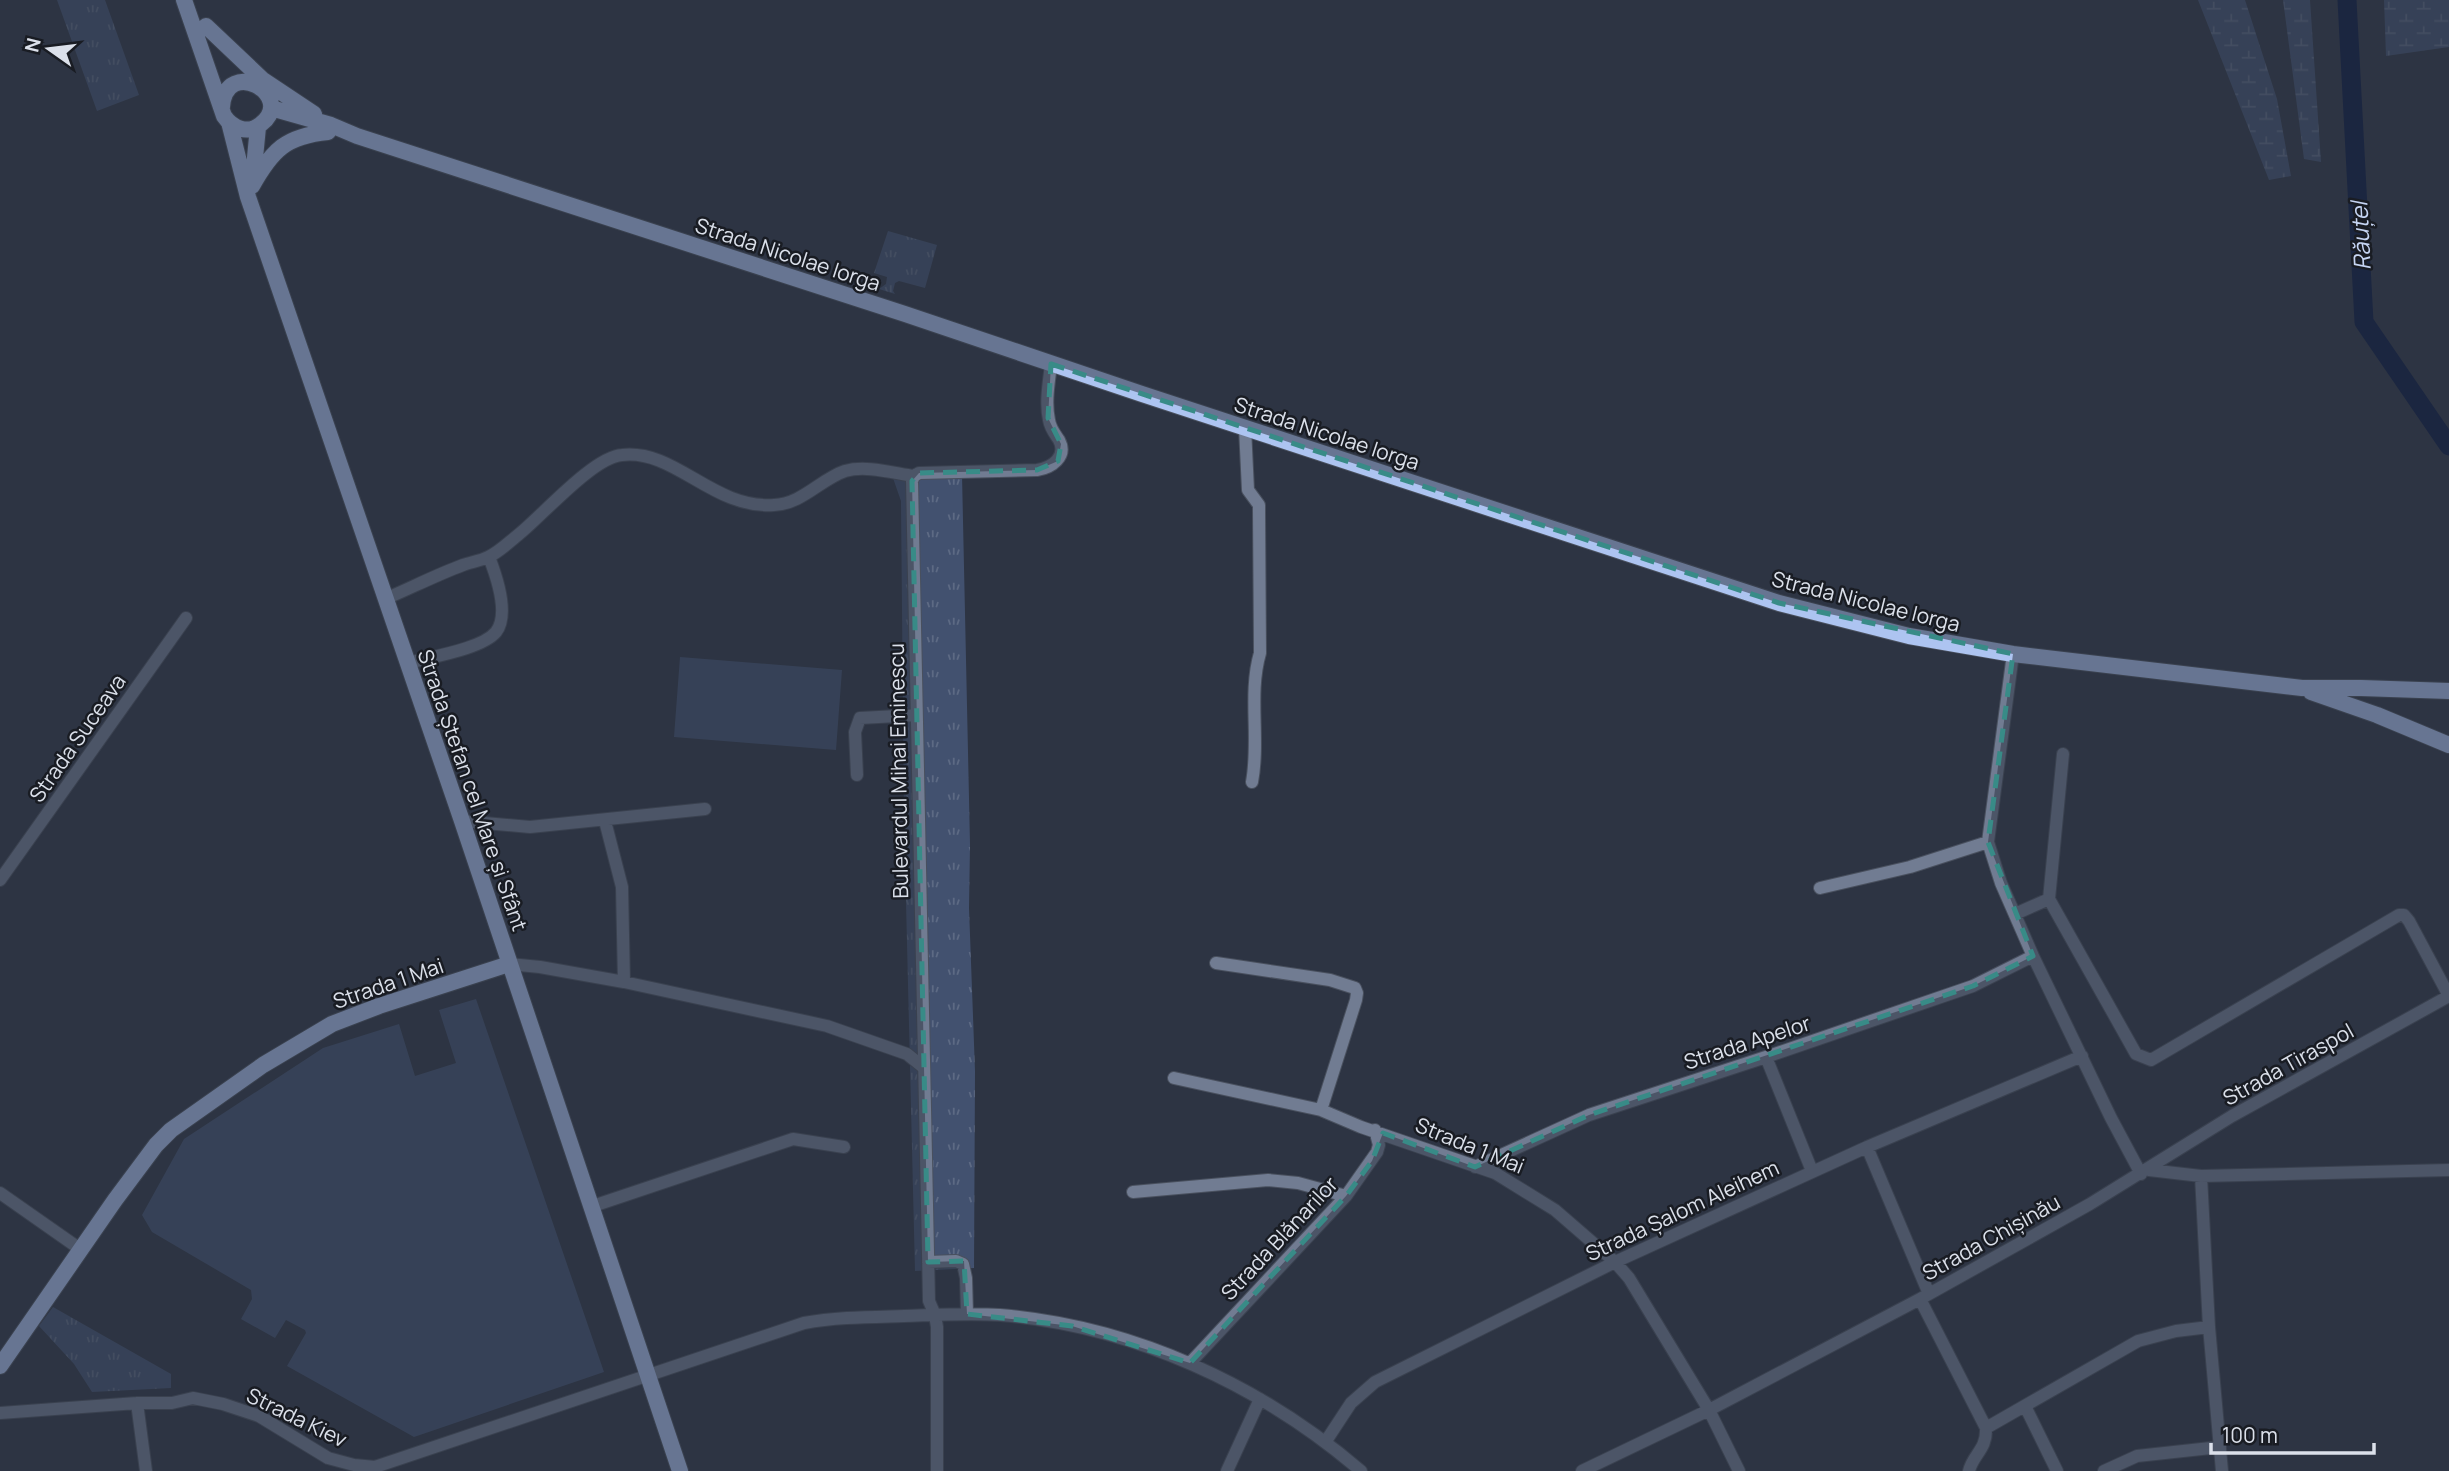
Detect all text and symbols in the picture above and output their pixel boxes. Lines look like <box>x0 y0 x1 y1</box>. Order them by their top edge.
north arrow <box>14 14 84 84</box>
text: N <box>18 35 47 55</box>
water label: Răuțel <box>2342 198 2378 271</box>
street label: Strada Nicolae Iorga <box>692 211 884 297</box>
street label: Strada Nicolae Iorga <box>1231 390 1423 476</box>
street label: Strada Nicolae Iorga <box>1769 564 1963 638</box>
street label: Bulevardul Mihai Eminescu <box>882 643 914 899</box>
street label: Strada Ștefan cel Mare și Sfânt <box>412 646 534 934</box>
street label: Strada Suceava <box>22 668 132 808</box>
street label: Strada 1 Mai <box>329 951 447 1015</box>
street label: Strada Apelor <box>1680 1008 1814 1076</box>
street label: Strada Tiraspol <box>2218 1016 2358 1112</box>
street label: Strada 1 Mai <box>1411 1110 1529 1180</box>
street label: Strada Șalom Aleihem <box>1581 1153 1783 1267</box>
street label: Strada Blănarilor <box>1214 1170 1344 1306</box>
street label: Strada Chișinău <box>1917 1188 2065 1286</box>
street label: Strada Kiev <box>242 1381 352 1453</box>
scale bar <box>2211 1412 2374 1456</box>
text: 100 m <box>2222 1421 2278 1449</box>

